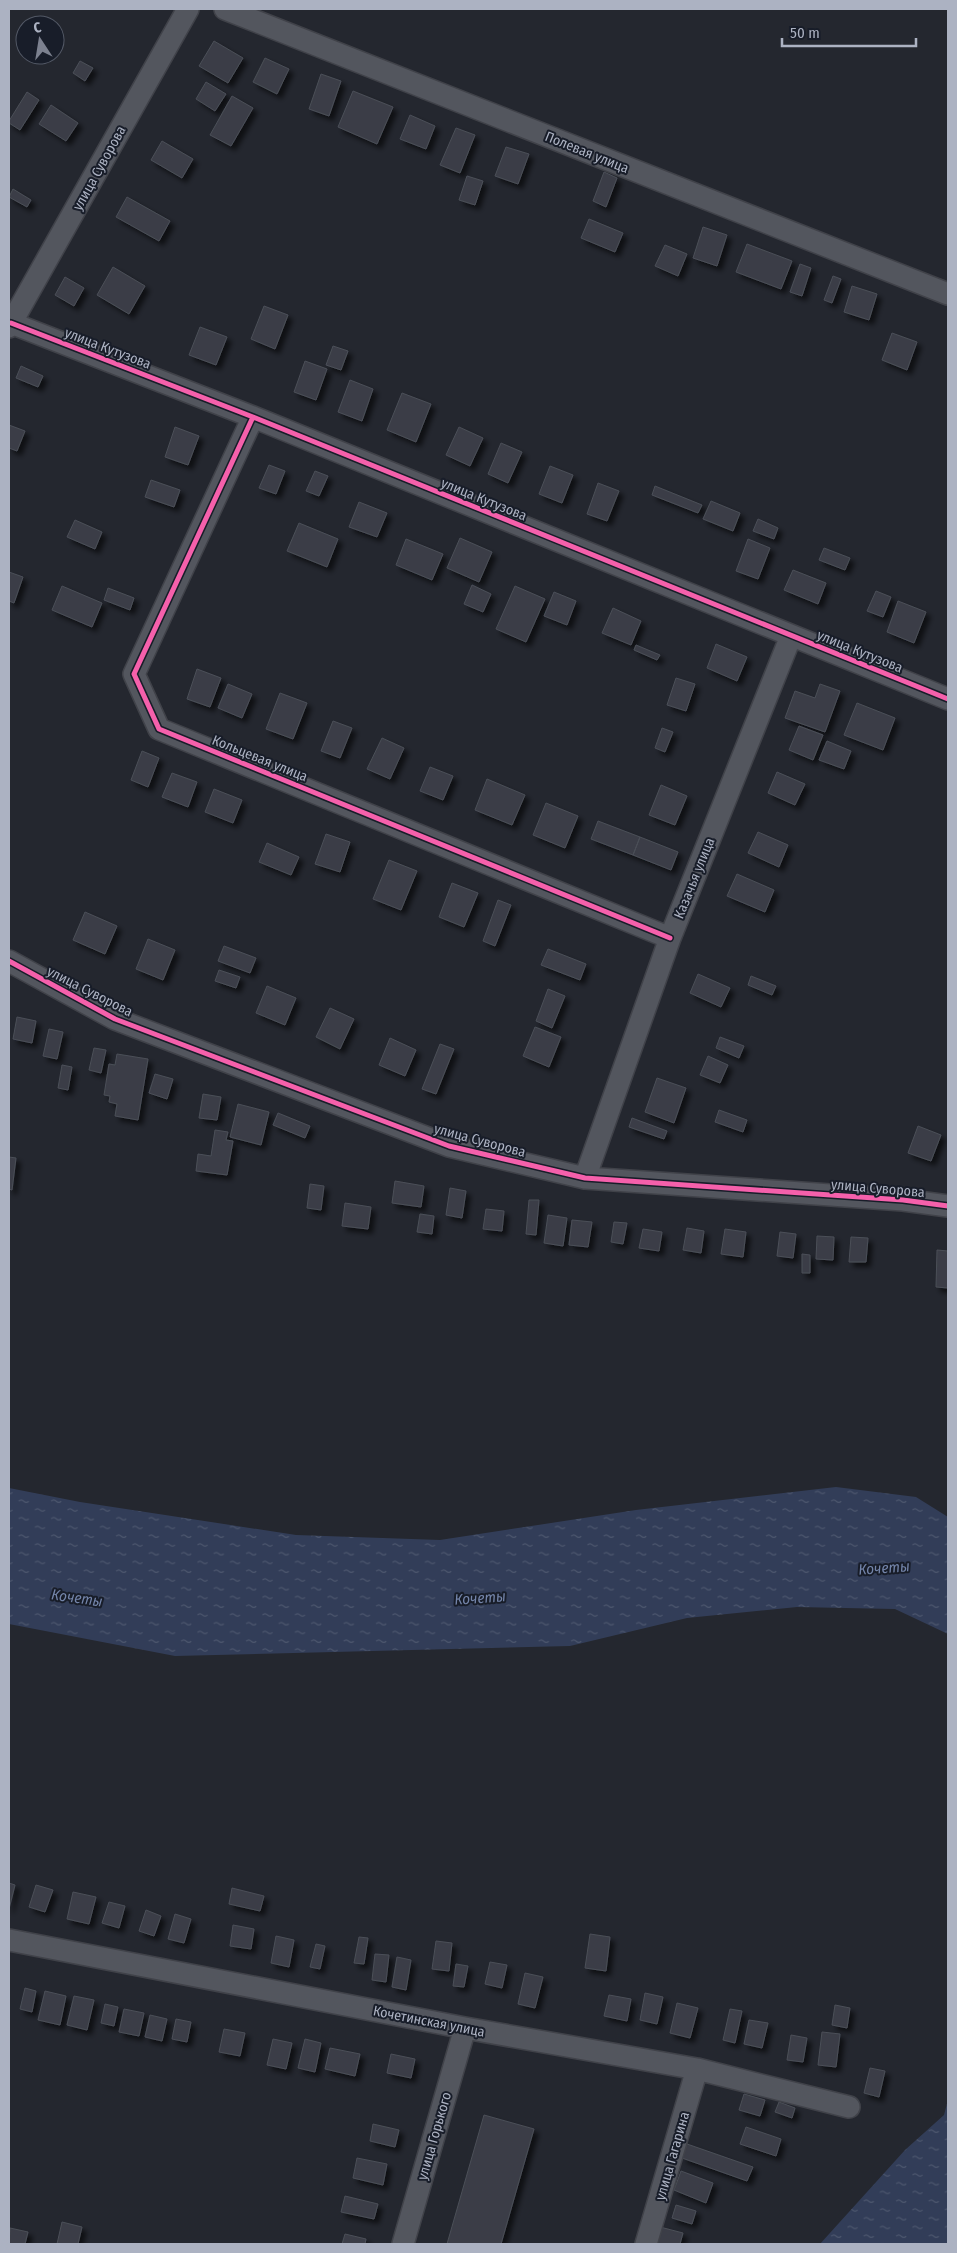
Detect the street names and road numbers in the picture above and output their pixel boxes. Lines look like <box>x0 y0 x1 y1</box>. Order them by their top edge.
street label: улица Суворова <box>69 123 130 213</box>
street label: Полевая улица <box>542 128 631 177</box>
street label: улица Кутузова <box>62 324 154 373</box>
street label: улица Кутузова <box>438 475 529 524</box>
street label: улица Кутузова <box>814 627 905 676</box>
street label: Кольцевая улица <box>210 732 310 785</box>
street label: Казачья улица <box>671 835 718 921</box>
street label: улица Суворова <box>44 963 136 1020</box>
street label: улица Суворова <box>432 1120 528 1161</box>
street label: улица Суворова <box>830 1176 926 1201</box>
street label: Кочетинская улица <box>372 2002 486 2041</box>
street label: улица Горького <box>414 2090 455 2182</box>
street label: улица Гагарина <box>652 2110 693 2202</box>

